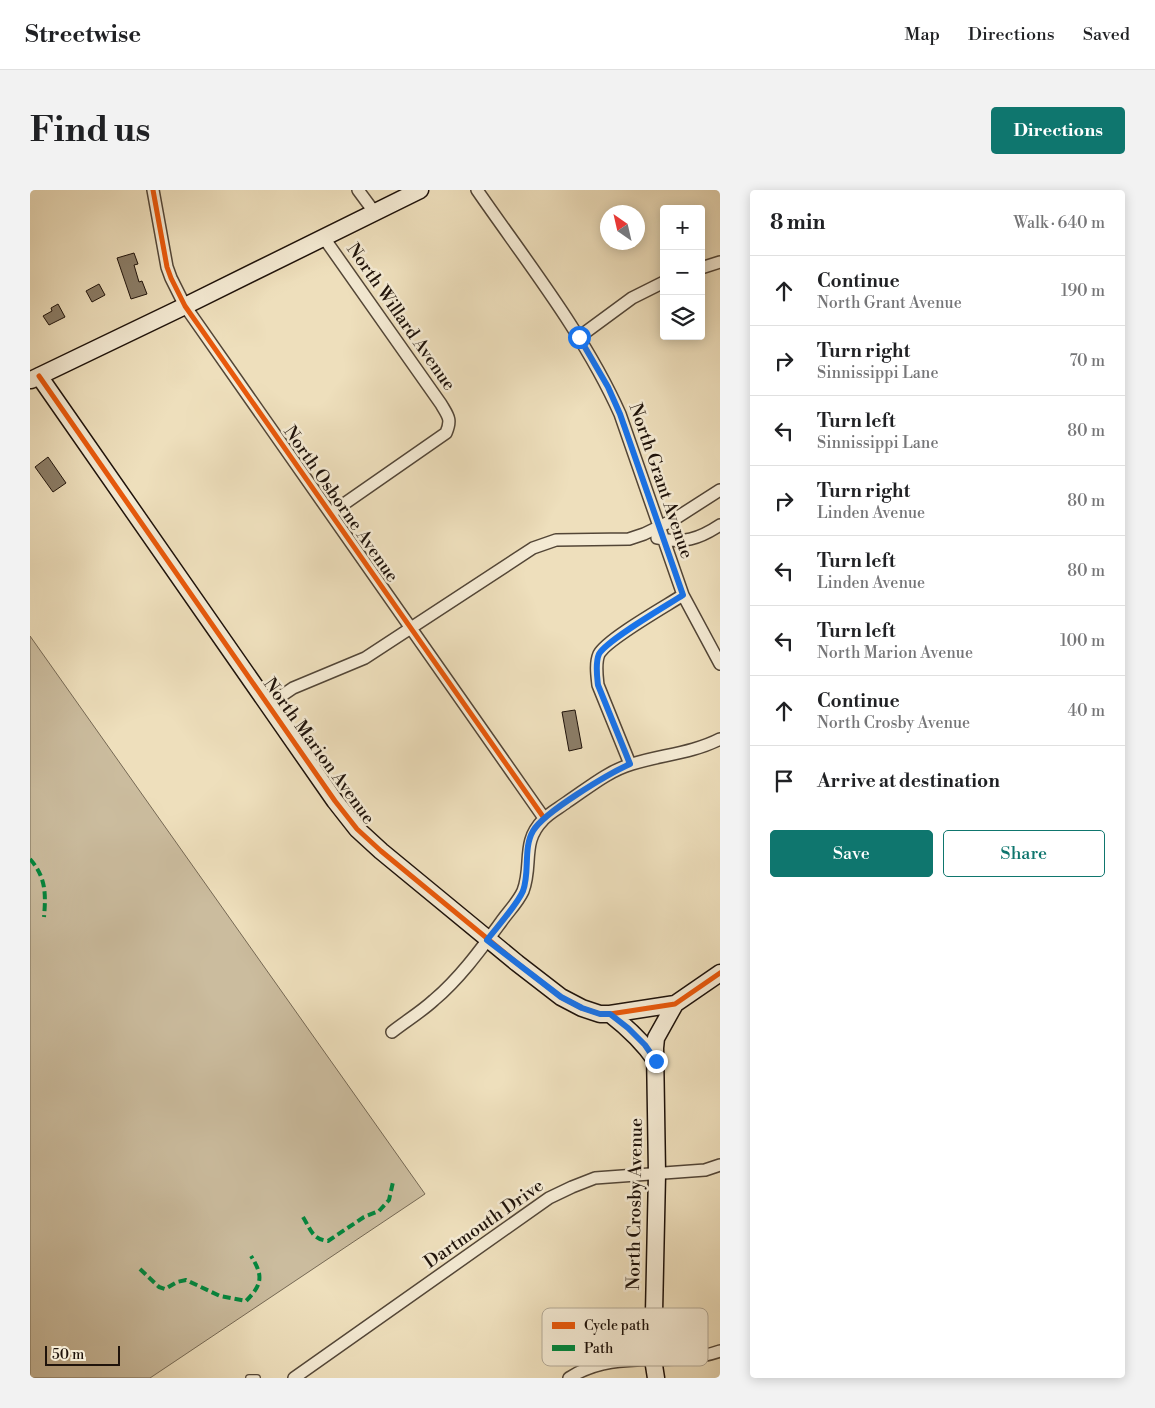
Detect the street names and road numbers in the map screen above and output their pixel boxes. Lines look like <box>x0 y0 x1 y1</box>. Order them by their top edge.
street label: North Willard Avenue <box>341 239 461 395</box>
street label: North Grant Avenue <box>624 400 698 562</box>
street label: North Osborne Avenue <box>278 421 404 587</box>
street label: North Marion Avenue <box>258 673 380 829</box>
street label: North Crosby Avenue <box>622 1118 648 1290</box>
street label: Dartmouth Drive <box>420 1174 548 1274</box>

